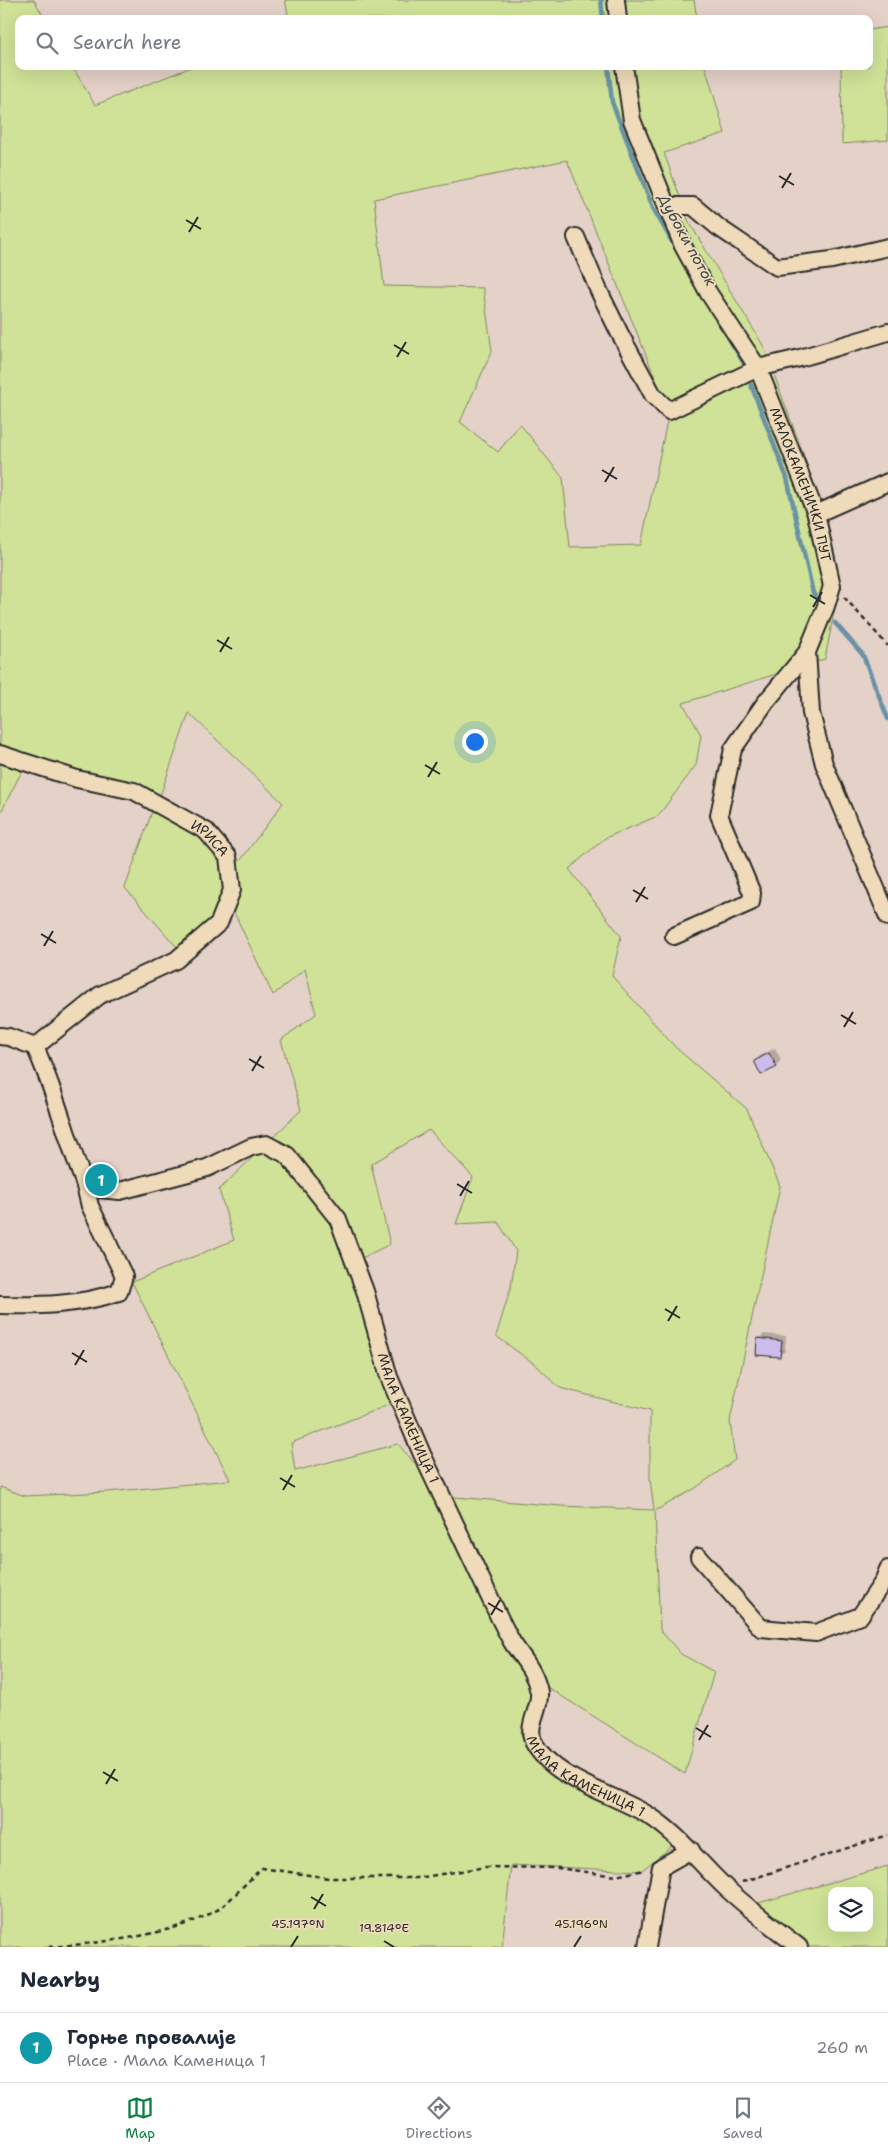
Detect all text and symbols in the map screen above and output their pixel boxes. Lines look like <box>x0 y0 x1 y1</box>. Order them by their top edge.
search box <box>15 15 873 70</box>
icon: search <box>33 29 61 57</box>
text: Search here <box>73 30 182 55</box>
water label: Дубоки поток <box>653 189 721 291</box>
street label: МАЛОКАМЕНИЧКИ ПУТ <box>765 404 835 564</box>
your location <box>462 729 488 755</box>
street label: ИРИСА <box>188 815 233 860</box>
pin: 1 <box>85 1161 117 1199</box>
street label: МАЛА КАМЕНИЦА 1 <box>374 1351 443 1486</box>
street label: МАЛА КАМЕНИЦА 1 <box>523 1732 648 1820</box>
map controls <box>828 1887 873 1932</box>
button: layers <box>828 1887 873 1932</box>
text: 45.197°N <box>271 1916 325 1932</box>
text: 45.196°N <box>554 1916 608 1932</box>
text: 19.814°E <box>359 1920 409 1936</box>
text: Nearby <box>20 1966 100 1994</box>
text: Горње провалије <box>67 2025 236 2050</box>
text: 1 <box>32 2037 40 2058</box>
text: 260 m <box>816 2037 868 2058</box>
text: Place · Мала Каменица 1 <box>67 2050 266 2071</box>
tab: Map <box>125 2094 155 2142</box>
tab: Directions <box>406 2094 473 2142</box>
tab: Saved <box>723 2094 763 2142</box>

